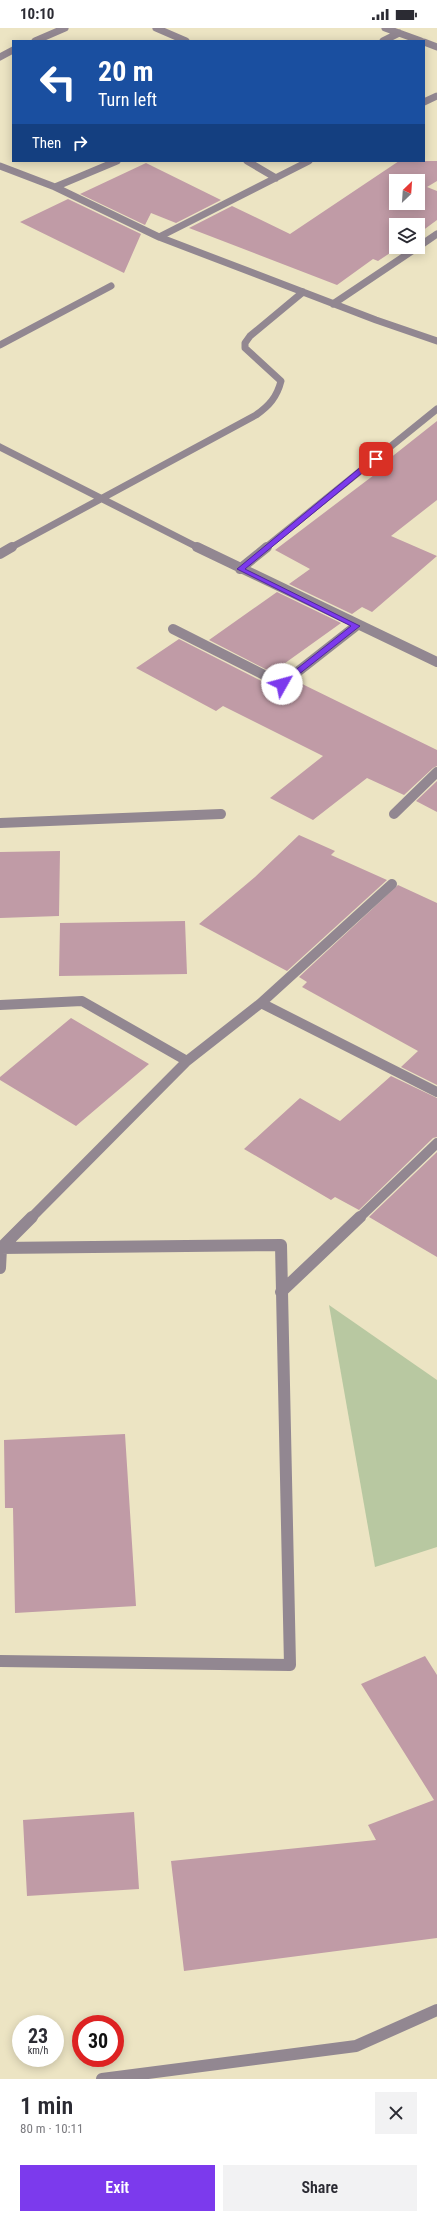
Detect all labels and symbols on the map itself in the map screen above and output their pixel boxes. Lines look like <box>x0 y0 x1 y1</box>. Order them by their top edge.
north arrow <box>389 174 425 210</box>
pin <box>359 442 393 476</box>
position arrow <box>261 663 303 705</box>
speed limit sign: 30 <box>72 2015 124 2067</box>

